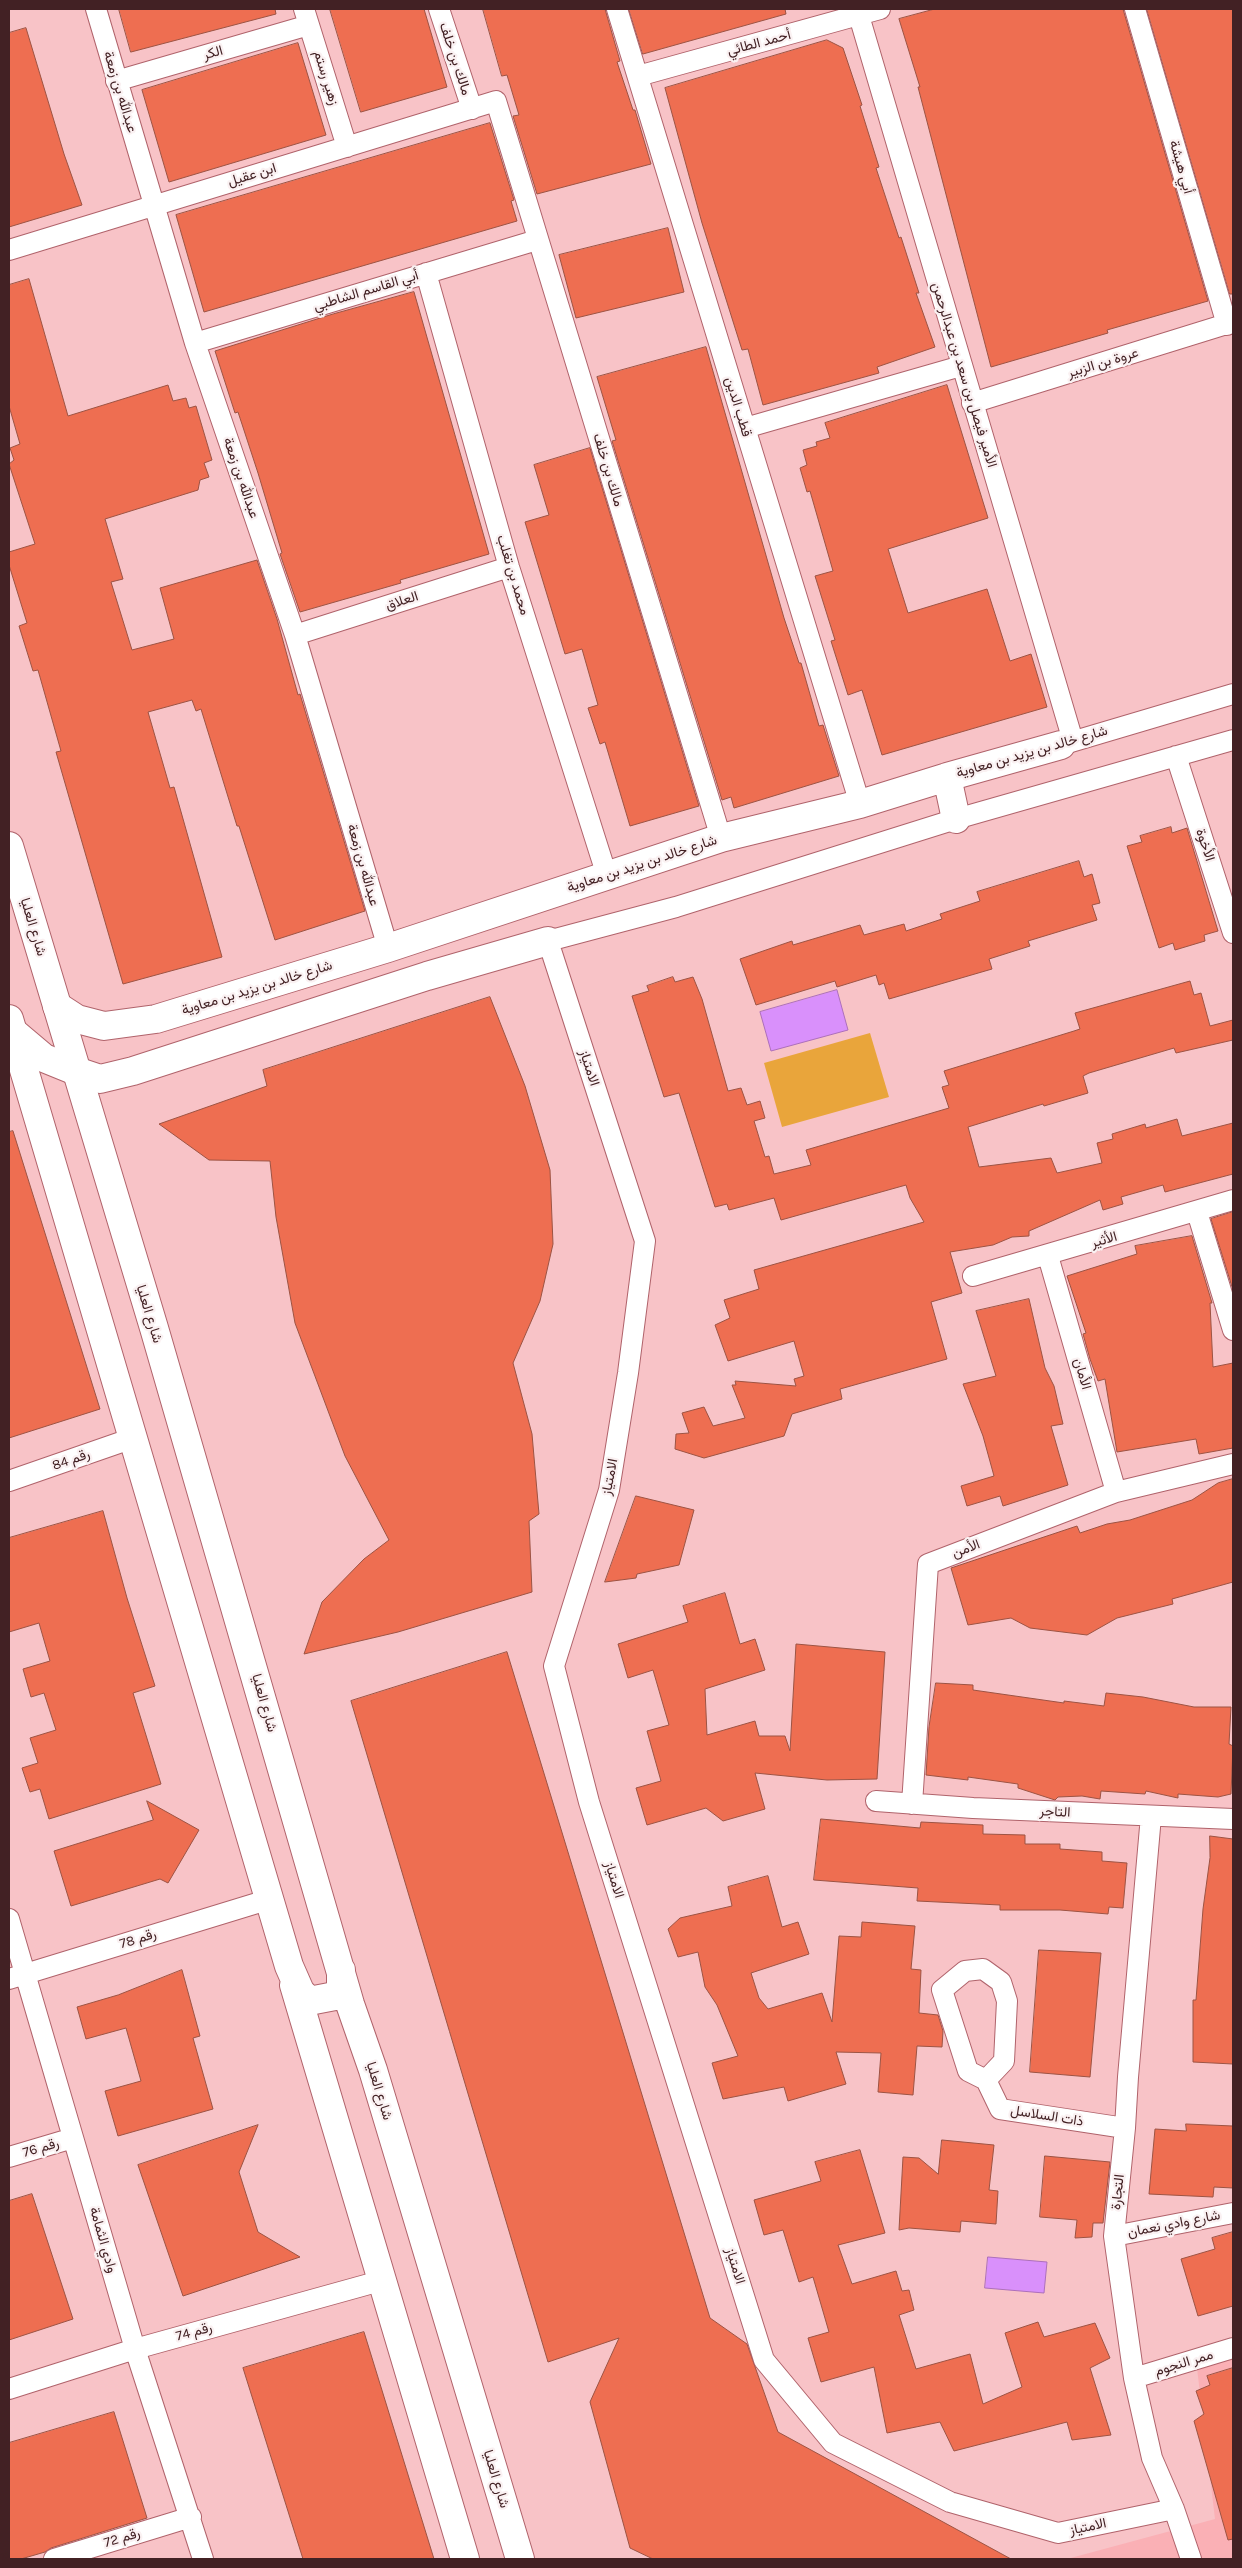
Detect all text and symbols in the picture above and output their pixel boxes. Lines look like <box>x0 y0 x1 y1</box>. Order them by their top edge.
street label: مالك بن خلف <box>435 20 475 98</box>
street label: أحمد الطائي <box>725 26 793 60</box>
street label: الكر <box>201 42 225 64</box>
street label: عبدالله بن زمعة <box>100 49 140 135</box>
street label: زهير رستم <box>310 49 342 107</box>
street label: أبي هيشة <box>1165 138 1197 196</box>
street label: ابن عقيل <box>226 160 278 190</box>
street label: أبي القاسم الشاطبي <box>311 267 421 315</box>
street label: الأمير فيصل بن سعد بن عبدالرحمن <box>928 280 1000 470</box>
street label: عروة بن الزبير <box>1065 344 1141 382</box>
street label: قطب الدين <box>721 375 755 439</box>
street label: مالك بن خلف <box>589 431 627 509</box>
street label: عبدالله بن زمعة <box>219 435 263 521</box>
street label: محمد بن تغلب <box>493 533 533 617</box>
street label: العلاق <box>384 588 420 614</box>
street label: شارع خالد بن يزيد بن معاوية <box>954 722 1110 782</box>
street label: عبدالله بن زمعة <box>343 822 383 908</box>
street label: الأخوة <box>1192 827 1218 863</box>
street label: شارع خالد بن يزيد بن معاوية <box>565 832 719 896</box>
street label: شارع العليا <box>16 896 50 958</box>
street label: شارع خالد بن يزيد بن معاوية <box>180 957 334 1019</box>
street label: الامتياز <box>575 1048 603 1088</box>
street label: الأثير <box>1089 1228 1119 1252</box>
street label: شارع العليا <box>132 1283 166 1345</box>
street label: الأمان <box>1070 1356 1094 1392</box>
street label: رقم 84 <box>50 1446 92 1474</box>
street label: الامتياز <box>598 1457 622 1497</box>
street label: الأمن <box>950 1536 982 1562</box>
street label: شارع العليا <box>248 1672 280 1734</box>
street label: التاجر <box>1039 1803 1071 1821</box>
street label: الامتياز <box>601 1860 627 1900</box>
street label: رقم 78 <box>118 1925 158 1953</box>
street label: شارع العليا <box>362 2060 396 2122</box>
street label: ذات السلاسل <box>1009 2102 1085 2130</box>
street label: رقم 76 <box>21 2135 61 2161</box>
street label: التجارة <box>1108 2173 1128 2211</box>
street label: وادي الثمامة <box>86 2205 120 2275</box>
street label: شارع وادي نعمان <box>1126 2207 1222 2241</box>
street label: الامتياز <box>722 2246 748 2286</box>
street label: رقم 74 <box>174 2319 214 2345</box>
street label: ممر النجوم <box>1153 2346 1215 2380</box>
street label: شارع العليا <box>479 2448 513 2510</box>
street label: الامتياز <box>1068 2515 1108 2539</box>
street label: رقم 72 <box>102 2525 142 2551</box>

